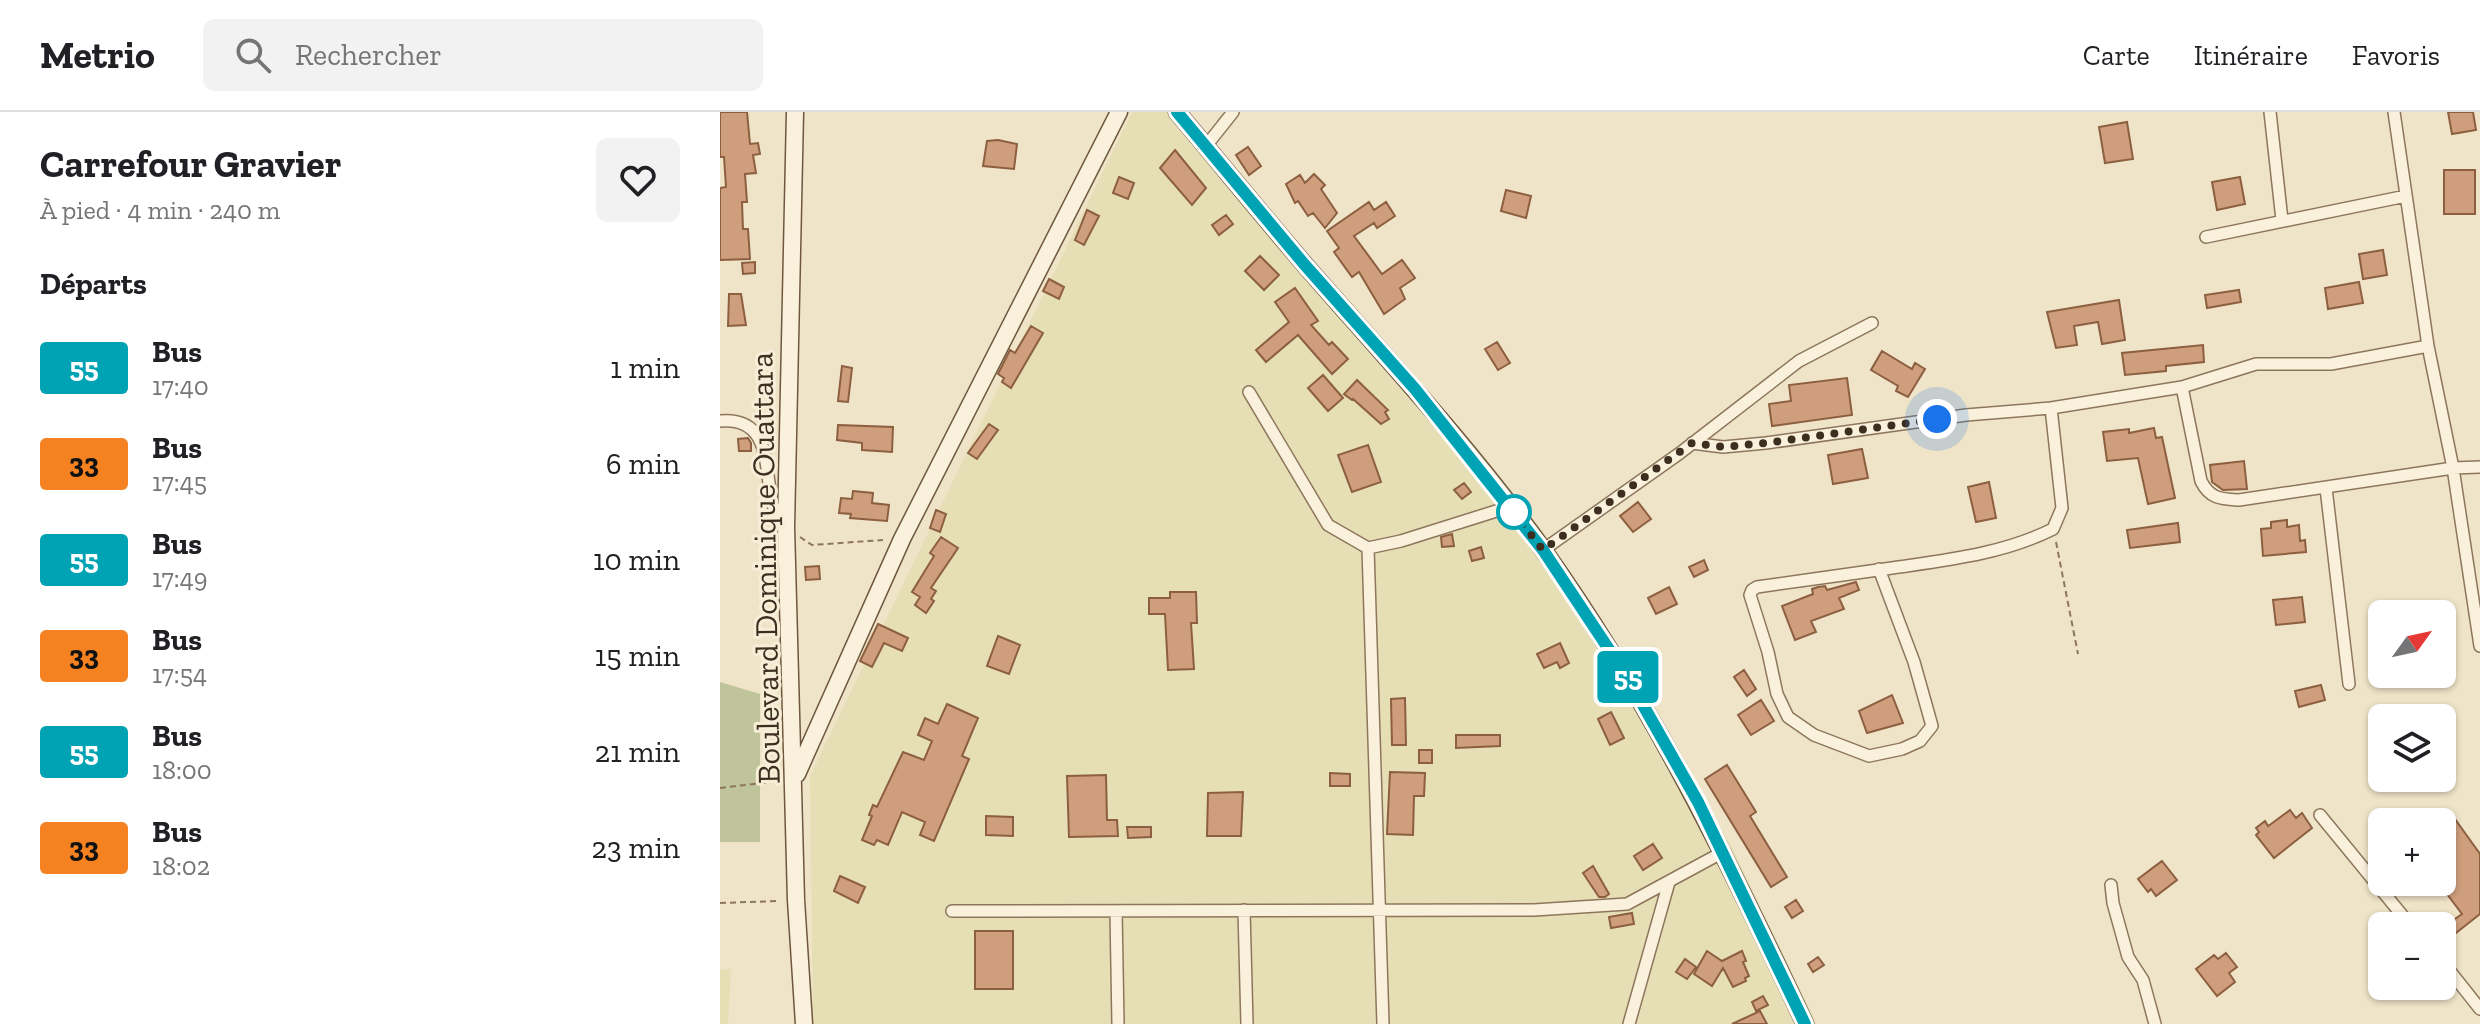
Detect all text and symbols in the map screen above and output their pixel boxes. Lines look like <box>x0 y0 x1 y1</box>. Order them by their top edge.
search box <box>203 19 763 91</box>
text: Metrio <box>40 32 155 78</box>
icon: search <box>231 33 275 77</box>
text: Rechercher <box>295 37 442 73</box>
text: Carte <box>2083 39 2150 72</box>
text: Itinéraire <box>2194 39 2308 72</box>
text: Favoris <box>2352 39 2440 72</box>
button: heart <box>596 138 680 222</box>
text: Carrefour Gravier <box>40 141 341 187</box>
text: À pied · 4 min · 240 m <box>40 194 280 226</box>
text: Départs <box>40 266 147 302</box>
text: Bus <box>152 334 202 370</box>
text: 1 min <box>610 350 680 386</box>
text: 55 <box>69 351 99 384</box>
street label: Boulevard Dominique Ouattara <box>742 352 788 784</box>
text: 17:40 <box>152 370 209 402</box>
your location <box>1917 399 1957 439</box>
text: Bus <box>152 430 202 466</box>
text: 6 min <box>606 446 680 482</box>
text: 33 <box>69 447 99 480</box>
text: 17:45 <box>152 466 207 498</box>
unlabelled marker <box>1497 495 1531 529</box>
text: Bus <box>152 526 202 562</box>
text: 10 min <box>593 542 680 578</box>
text: 55 <box>69 543 99 576</box>
text: 17:49 <box>152 562 207 594</box>
north arrow <box>2368 600 2456 688</box>
map controls <box>2368 600 2456 1000</box>
text: Bus <box>152 622 202 658</box>
text: 15 min <box>595 638 680 674</box>
text: 33 <box>69 639 99 672</box>
line badge: 55 <box>1592 651 1664 703</box>
text: 17:54 <box>152 658 207 690</box>
text: 55 <box>1613 660 1643 693</box>
button: layers <box>2368 704 2456 792</box>
text: Bus <box>152 718 202 754</box>
text: 21 min <box>595 734 680 770</box>
text: 55 <box>69 735 99 768</box>
text: 18:00 <box>152 754 212 786</box>
button: + <box>2368 808 2456 896</box>
text: Bus <box>152 814 202 850</box>
text: 23 min <box>592 830 680 866</box>
text: 33 <box>69 831 99 864</box>
text: 18:02 <box>152 850 210 882</box>
button: − <box>2368 912 2456 1000</box>

